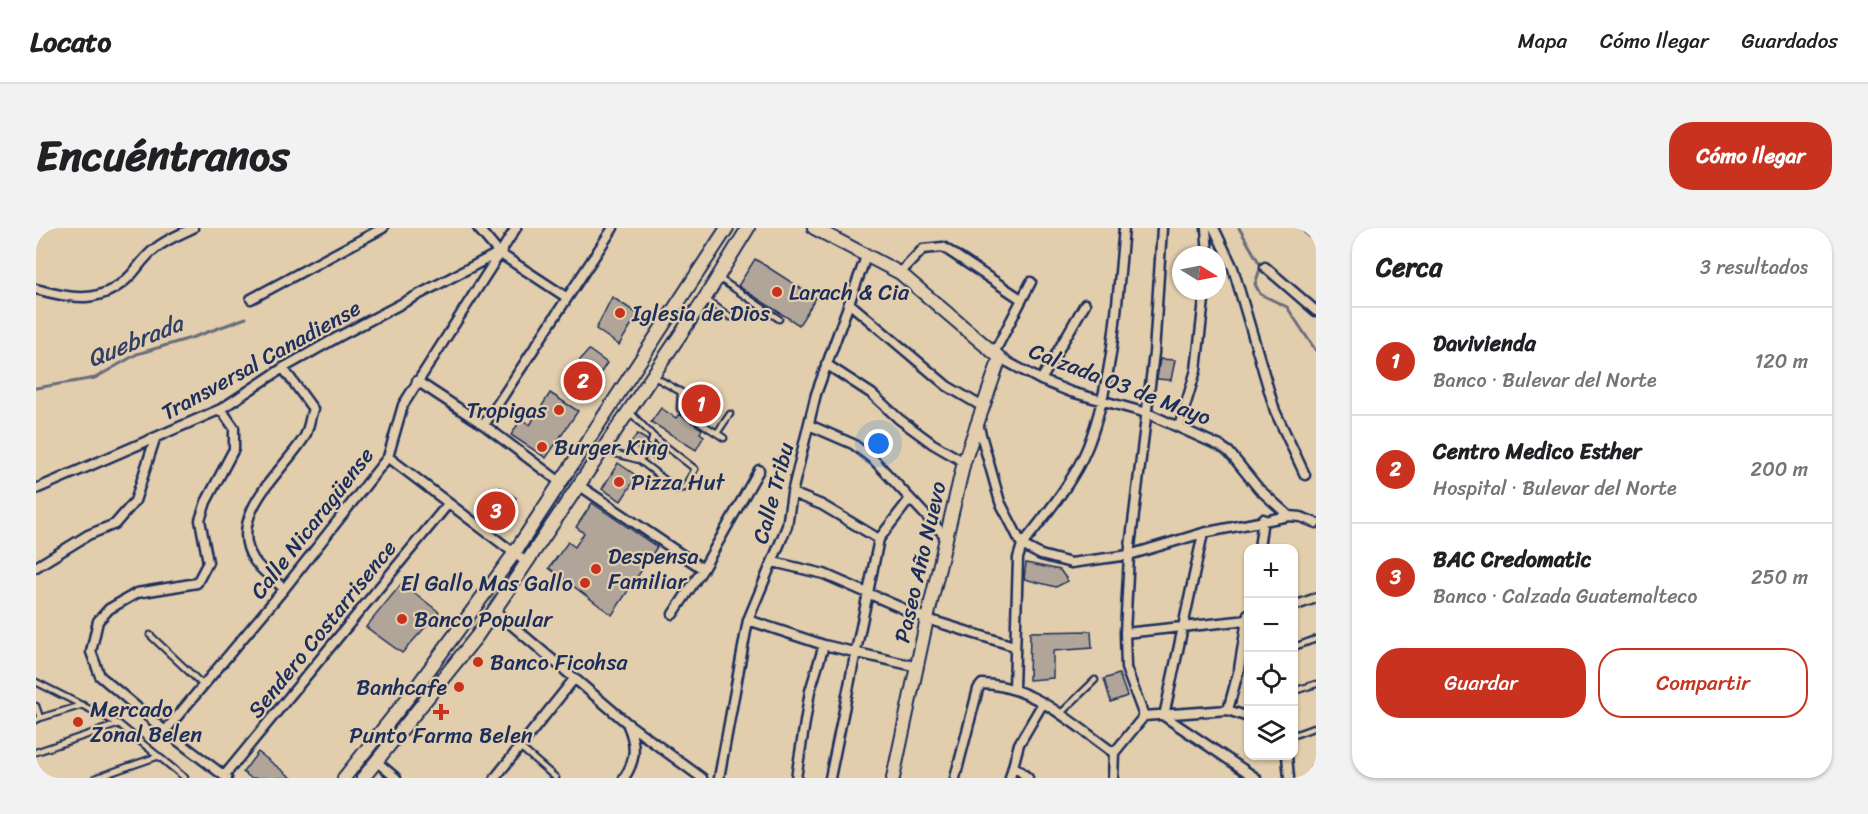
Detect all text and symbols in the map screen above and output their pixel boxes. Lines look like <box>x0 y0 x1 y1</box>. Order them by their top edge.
text: Locato <box>30 17 111 66</box>
text: Mapa <box>1518 22 1567 60</box>
text: Cómo llegar <box>1600 22 1709 60</box>
text: Guardados <box>1742 22 1838 60</box>
text: Encuéntranos <box>36 119 289 193</box>
button: Cómo llegar <box>1669 122 1832 190</box>
text: Cerca <box>1376 244 1442 290</box>
north arrow <box>1172 246 1226 300</box>
text: 3 resultados <box>1700 250 1808 285</box>
place label: Larach & Cia <box>789 273 910 312</box>
marker: Larach & Cia <box>770 285 784 299</box>
street label: Transversal Canadiense <box>154 289 368 431</box>
place label: Iglesia de Dios <box>631 294 771 333</box>
water label: Quebrada <box>81 302 191 379</box>
marker: Iglesia de Dios <box>613 306 627 320</box>
text: Davivienda <box>1433 324 1536 363</box>
street label: Calzada 03 de Mayo <box>1023 331 1217 437</box>
text: 1 <box>1391 344 1400 379</box>
text: 120 m <box>1755 344 1808 379</box>
pin: 2 <box>564 358 602 404</box>
text: Banco · Bulevar del Norte <box>1433 363 1657 398</box>
pin: 1 <box>682 382 720 426</box>
place label: Tropigas <box>467 391 548 430</box>
marker: Tropigas <box>552 403 566 417</box>
place label: Burger King <box>554 428 668 467</box>
your location <box>864 429 893 458</box>
text: Centro Medico Esther <box>1433 432 1642 471</box>
street label: Calle Nicaragüense <box>240 438 384 608</box>
street label: Calle Tribu <box>741 438 805 548</box>
marker: Burger King <box>535 440 549 454</box>
text: 2 <box>1390 452 1401 487</box>
text: 200 m <box>1751 452 1808 487</box>
place label: Pizza Hut <box>631 463 725 502</box>
text: Hospital · Bulevar del Norte <box>1433 471 1677 506</box>
marker: Pizza Hut <box>612 475 626 489</box>
street label: Paseo Año Nuevo <box>882 477 958 647</box>
pin: 3 <box>476 488 516 534</box>
street label: Sendero Costarrisence <box>237 531 407 727</box>
place label: Despensa Familiar <box>608 537 699 601</box>
text: BAC Credomatic <box>1433 540 1592 579</box>
map controls <box>1244 544 1298 760</box>
button: + <box>1244 544 1298 598</box>
text: 3 <box>1390 560 1401 595</box>
text: 250 m <box>1751 560 1808 595</box>
marker: Despensa Familiar <box>589 562 603 576</box>
place label: El Gallo Mas Gallo <box>400 564 573 603</box>
marker: El Gallo Mas Gallo <box>578 576 592 590</box>
text: Banco · Calzada Guatemalteco <box>1433 579 1697 614</box>
button: − <box>1244 598 1298 652</box>
place label: Banco Popular <box>414 600 554 639</box>
marker: Banco Popular <box>395 612 409 626</box>
place label: Banco Ficohsa <box>490 643 629 682</box>
button: Guardar <box>1376 648 1586 718</box>
button: Compartir <box>1598 648 1808 718</box>
button: locate <box>1244 652 1298 706</box>
marker: Banco Ficohsa <box>471 655 485 669</box>
place label: Banhcafe <box>356 668 447 707</box>
marker: Banhcafe <box>452 680 466 694</box>
place label: Mercado Zonal Belen <box>90 690 202 754</box>
marker: Punto Farma Belen <box>434 705 448 719</box>
button: layers <box>1244 706 1298 760</box>
marker: Mercado Zonal Belen <box>71 715 85 729</box>
place label: Punto Farma Belen <box>349 716 533 755</box>

